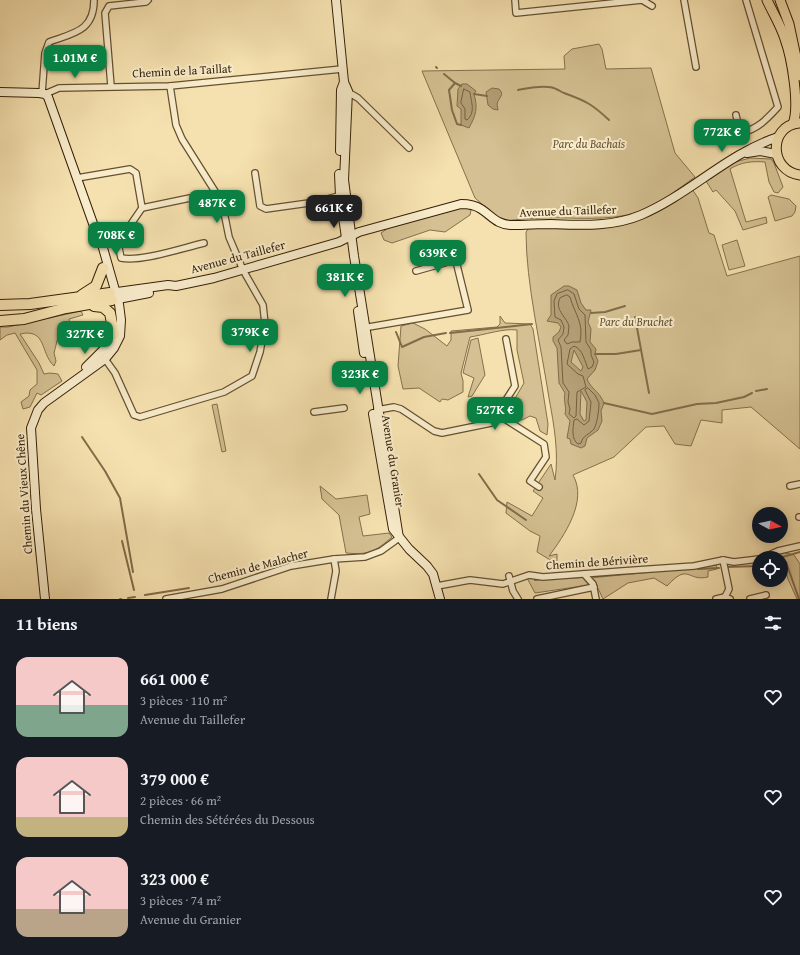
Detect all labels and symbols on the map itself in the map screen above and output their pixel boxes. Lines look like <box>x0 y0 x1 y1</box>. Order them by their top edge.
pin: 1.01M € <box>38 45 112 79</box>
street label: Chemin de la Taillat <box>132 59 233 82</box>
pin: 772K € <box>689 119 755 153</box>
park label: Parc du Bachais <box>552 135 626 152</box>
pin: 487K € <box>184 190 250 224</box>
pin: 661K € <box>301 195 367 229</box>
street label: Avenue du Taillefer <box>519 200 617 221</box>
pin: 708K € <box>83 222 149 256</box>
street label: Avenue du Taillefer <box>189 236 287 277</box>
pin: 639K € <box>405 240 471 274</box>
pin: 381K € <box>312 264 378 298</box>
park label: Parc du Bruchet <box>598 313 673 330</box>
pin: 379K € <box>217 319 283 353</box>
pin: 327K € <box>52 321 118 355</box>
pin: 323K € <box>327 361 393 395</box>
pin: 527K € <box>462 397 528 431</box>
street label: Avenue du Granier <box>378 414 409 508</box>
street label: Chemin du Vieux Chêne <box>11 433 36 555</box>
north arrow <box>752 507 788 543</box>
street label: Chemin de Malacher <box>206 544 310 587</box>
street label: Chemin de Bérivière <box>545 549 649 574</box>

